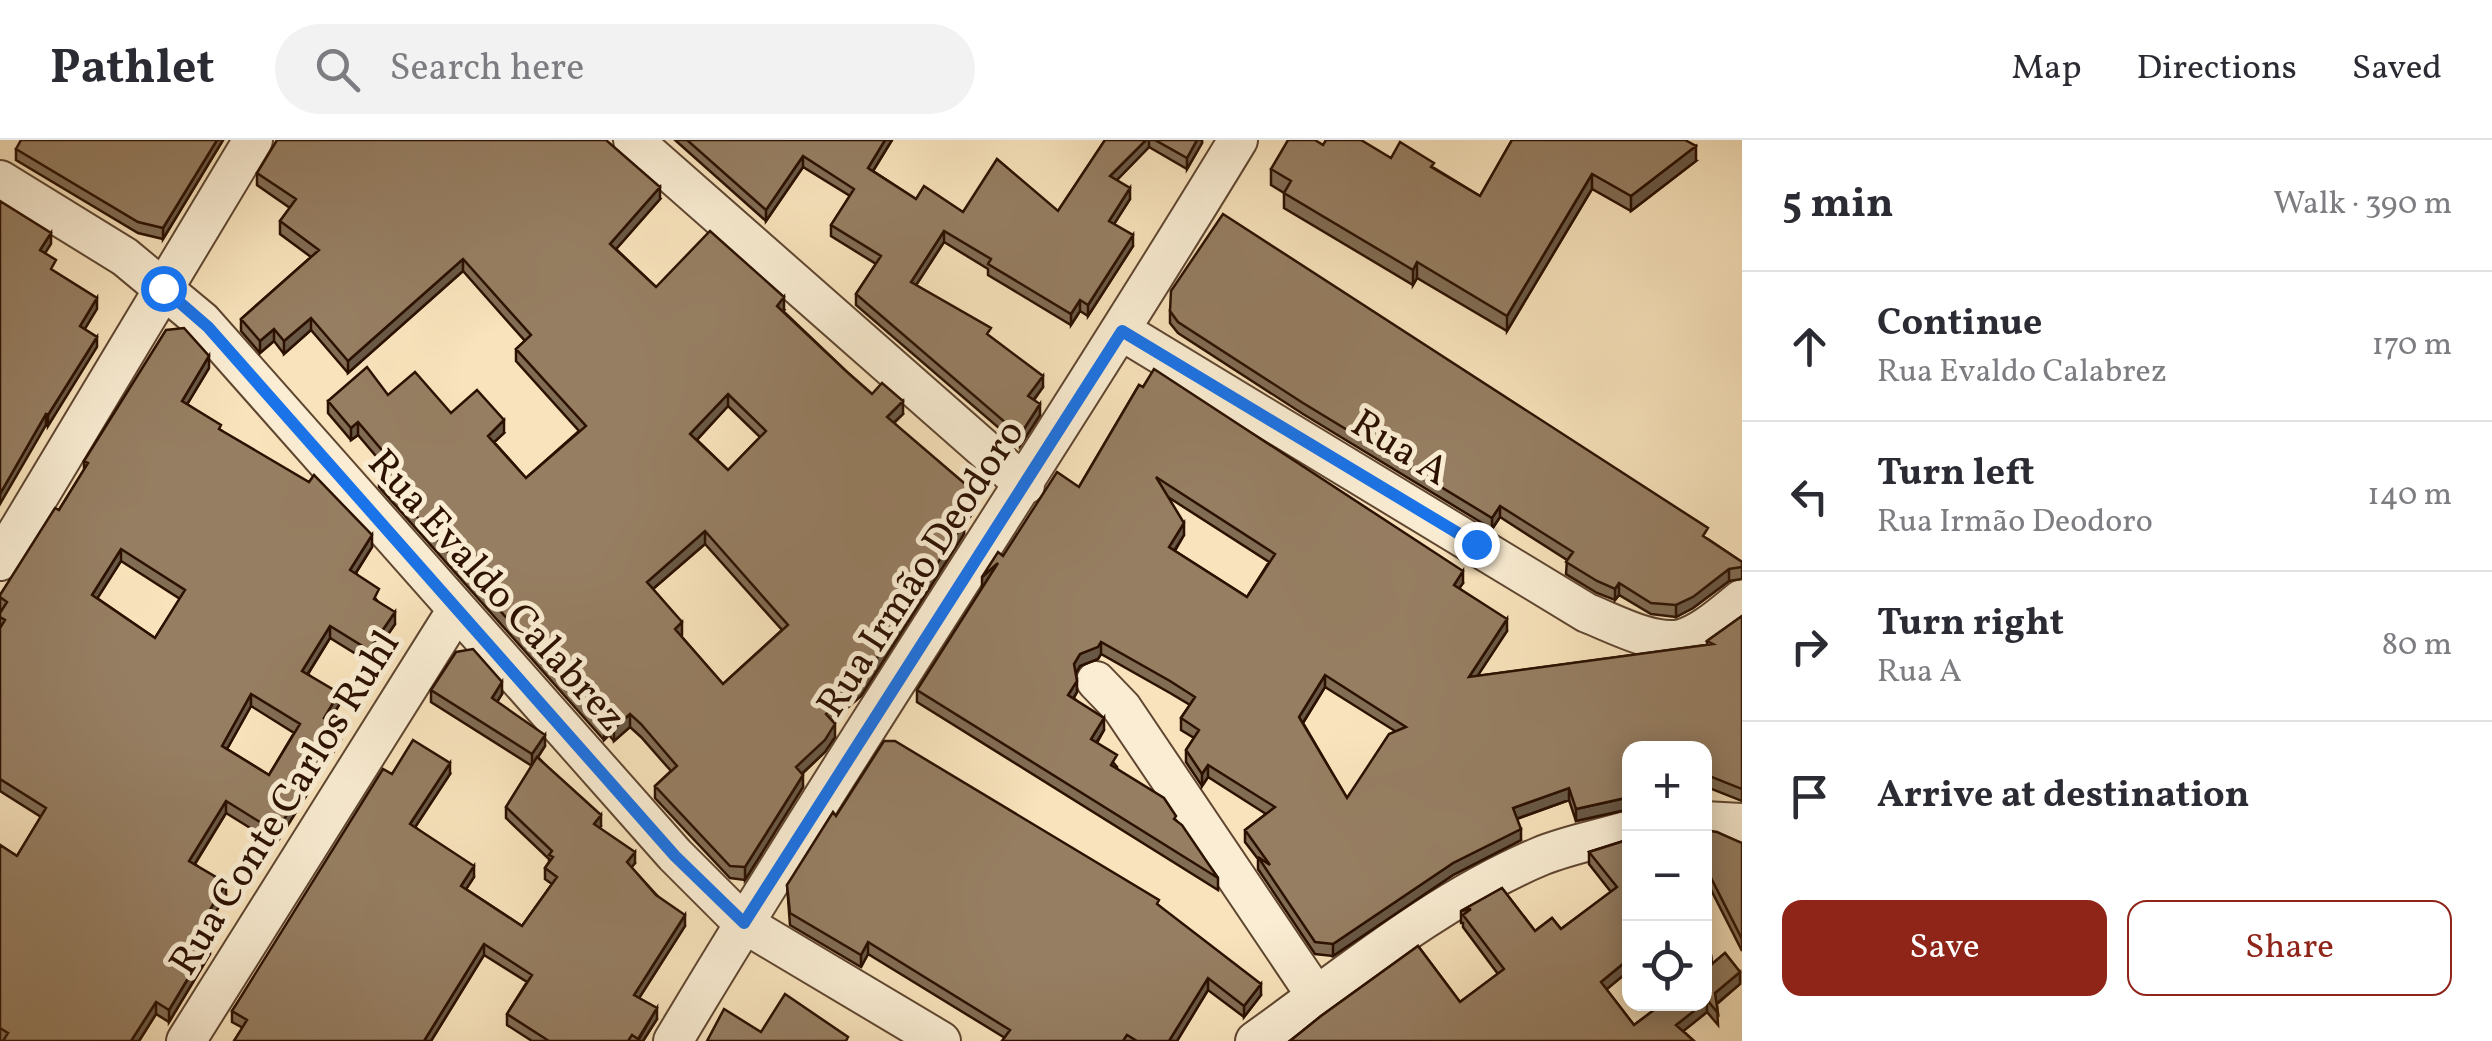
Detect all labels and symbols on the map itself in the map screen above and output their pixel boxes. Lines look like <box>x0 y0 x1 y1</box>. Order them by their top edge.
route start <box>141 266 187 312</box>
street label: Rua A <box>1339 398 1459 501</box>
street label: Rua Irmão Deodoro <box>805 409 1040 729</box>
street label: Rua Evaldo Calabrez <box>353 438 637 745</box>
route end <box>1454 522 1500 568</box>
street label: Rua Conte Carlos Ruhl <box>158 621 415 987</box>

